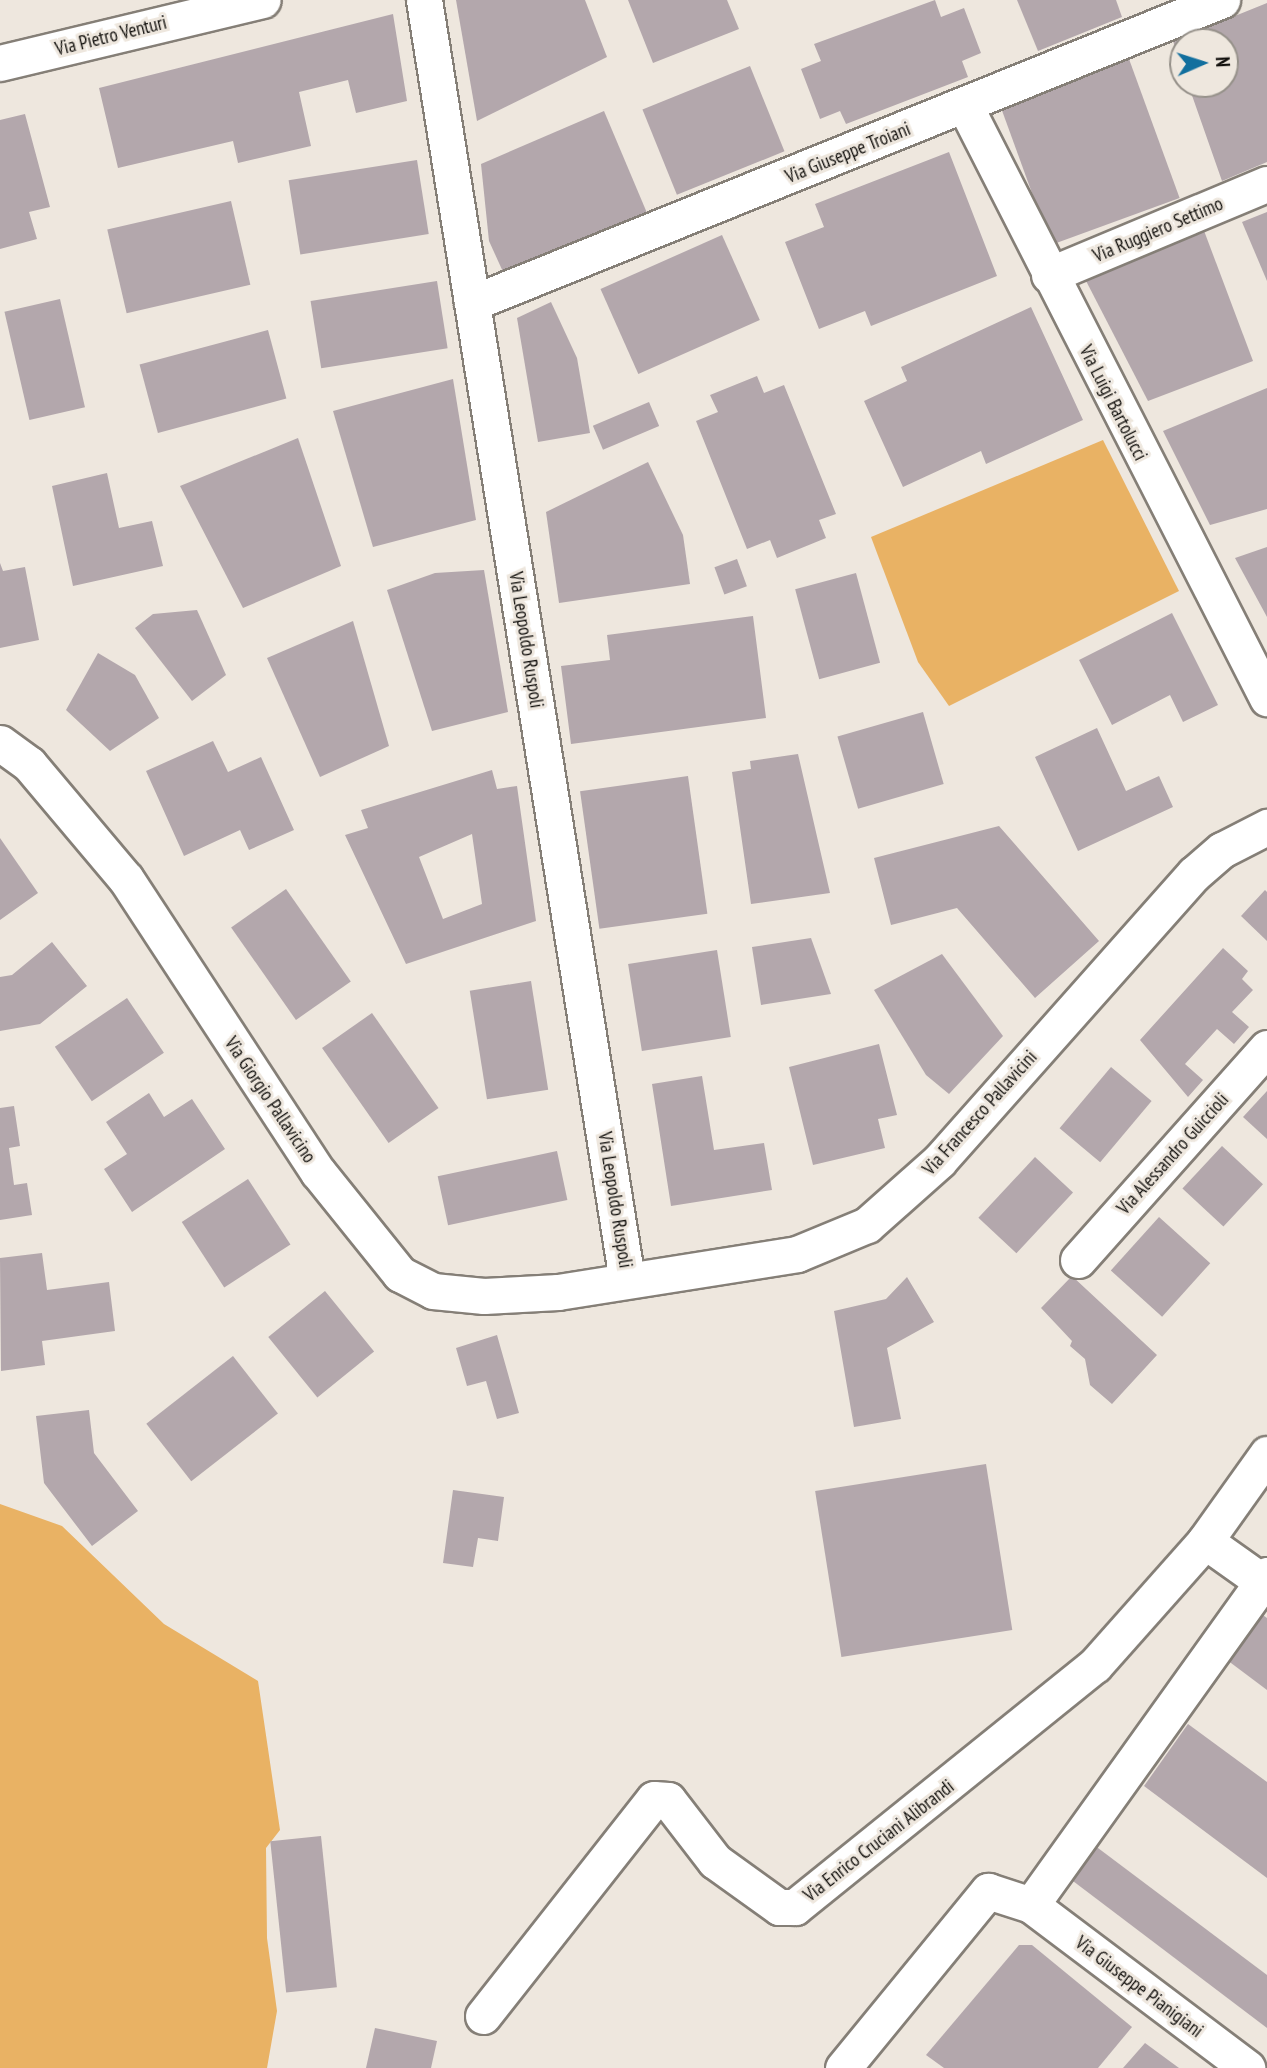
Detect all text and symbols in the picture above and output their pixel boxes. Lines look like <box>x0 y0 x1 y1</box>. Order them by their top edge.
street label: Via Pietro Venturi <box>53 11 169 61</box>
north arrow <box>1169 28 1239 98</box>
text: N <box>1211 56 1235 68</box>
street label: Via Giuseppe Troiani <box>782 117 914 189</box>
street label: Via Ruggiero Settimo <box>1090 192 1226 268</box>
street label: Via Luigi Bartolucci <box>1074 342 1152 464</box>
street label: Via Leopoldo Ruspoli <box>504 570 548 710</box>
street label: Via Giorgio Pallavicino <box>219 1033 321 1167</box>
street label: Via Francesco Pallavicini <box>918 1046 1042 1180</box>
street label: Via Alessandro Guiccioli <box>1112 1088 1234 1220</box>
street label: Via Leopoldo Ruspoli <box>593 1130 637 1270</box>
street label: Via Enrico Cruciani Alibrandi <box>799 1775 959 1907</box>
street label: Via Giuseppe Pianigiani <box>1071 1932 1207 2042</box>

